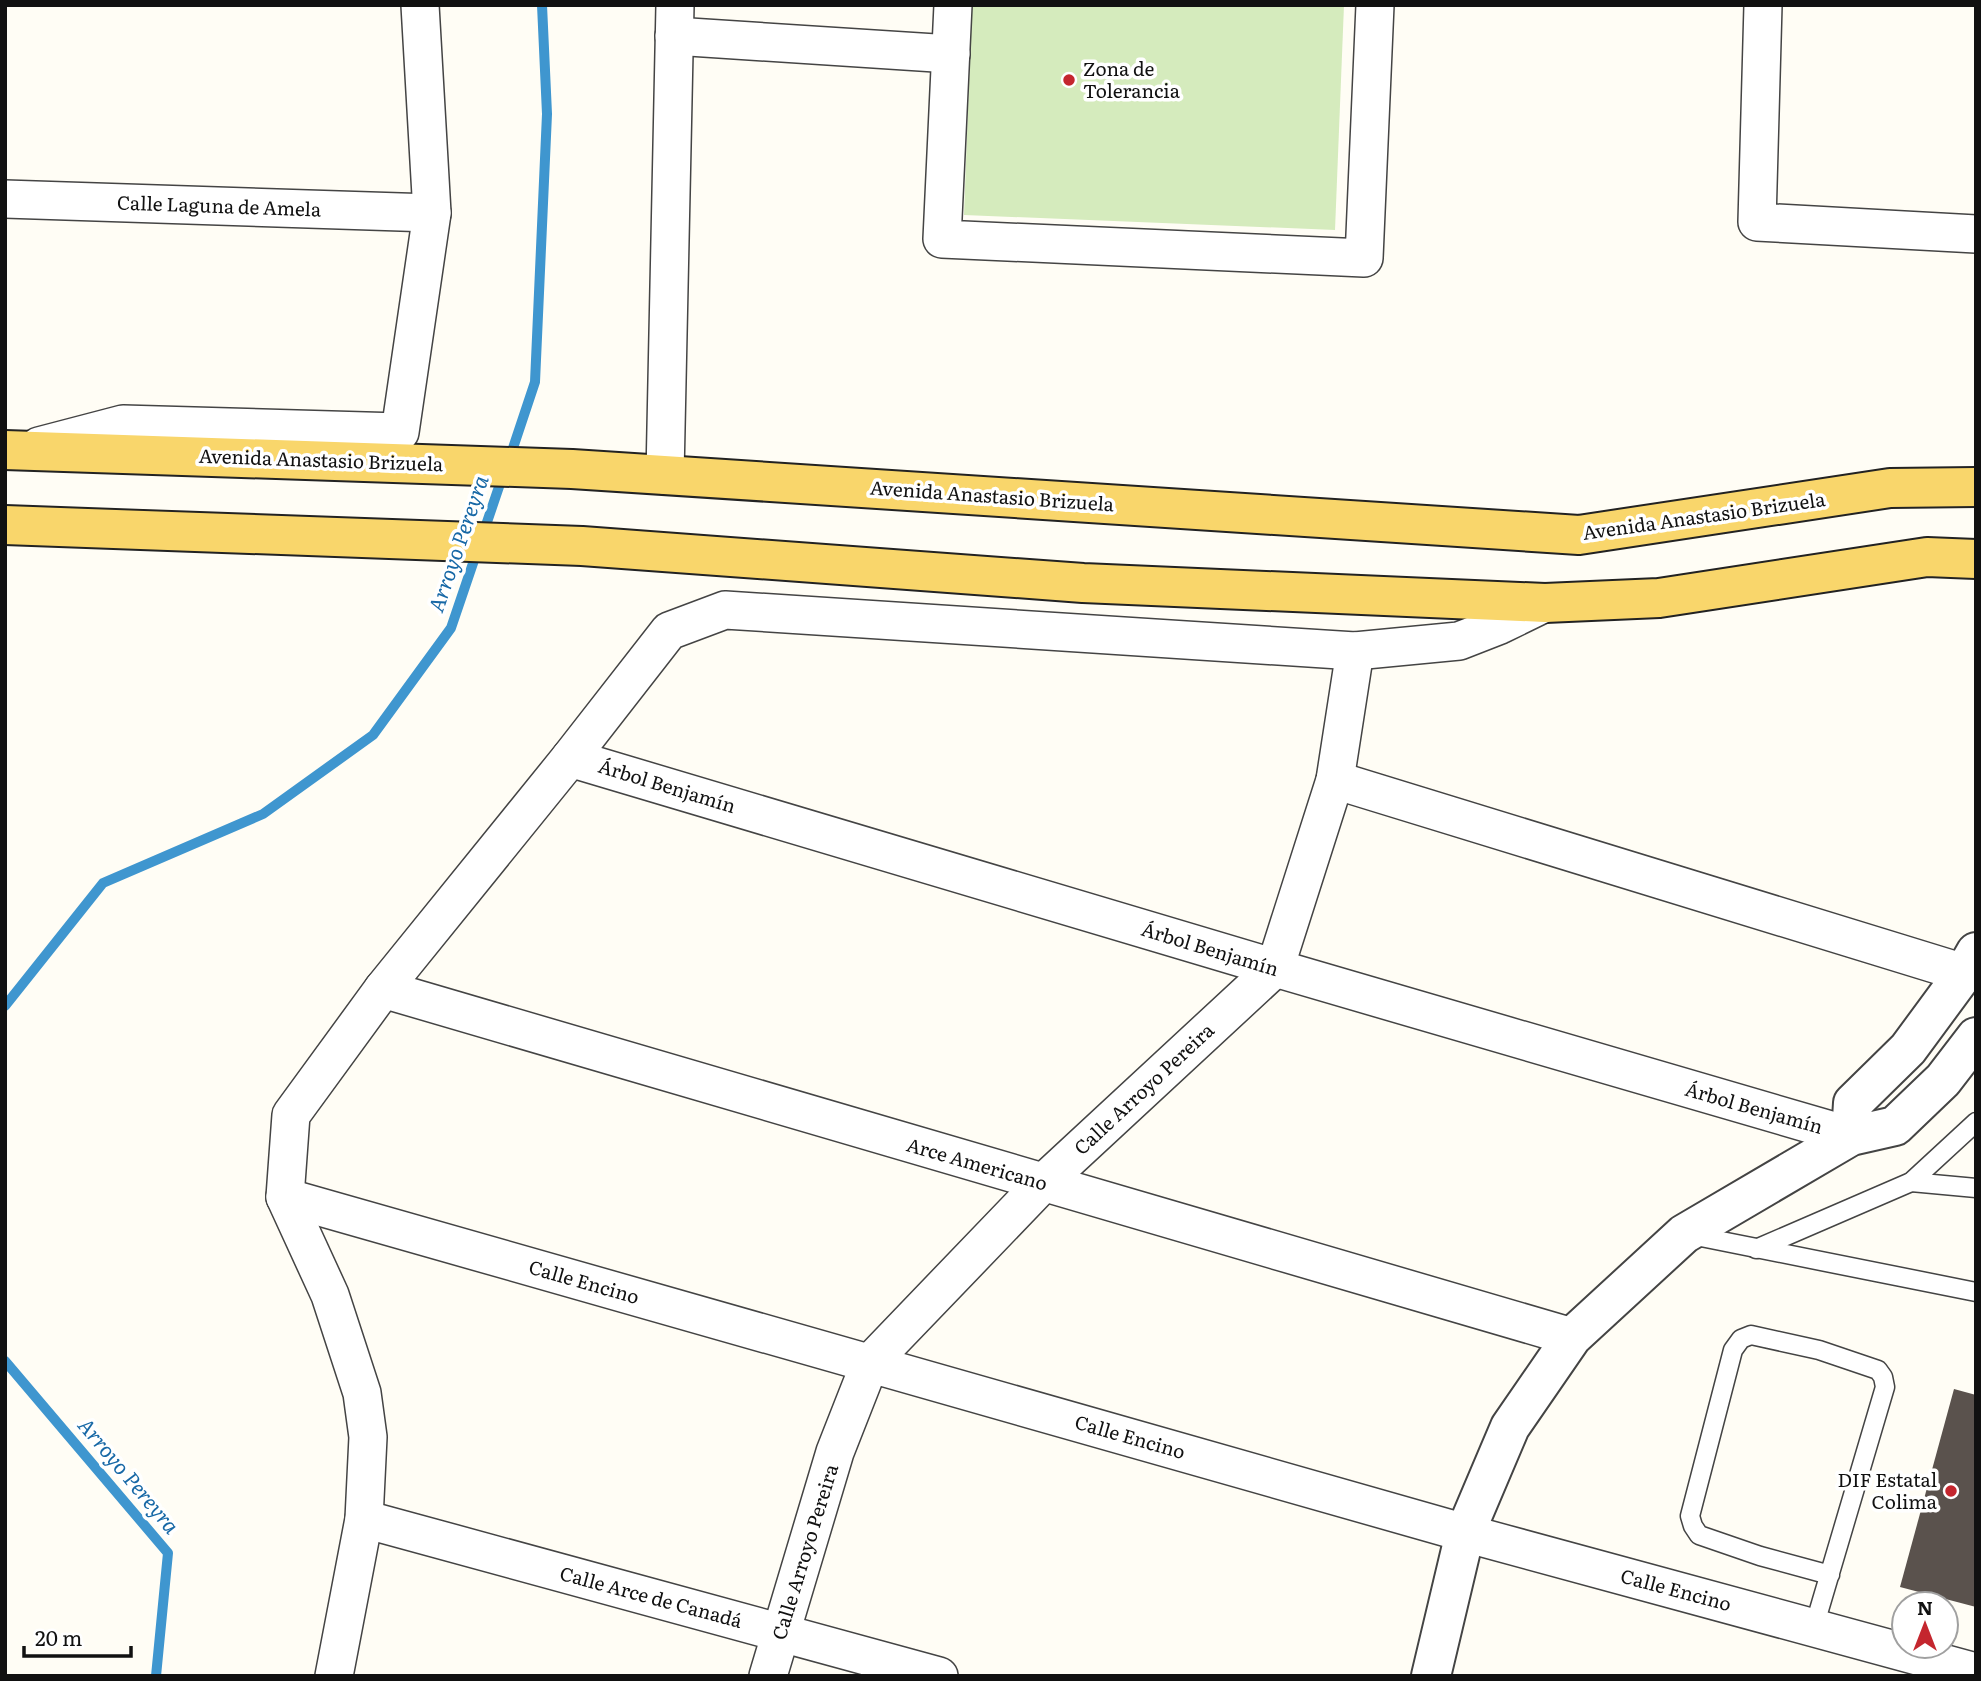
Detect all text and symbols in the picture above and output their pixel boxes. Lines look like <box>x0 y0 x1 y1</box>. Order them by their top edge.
place label: Zona de Tolerancia <box>1083 54 1181 104</box>
marker: Zona de Tolerancia <box>1061 72 1077 88</box>
street label: Calle Laguna de Amela <box>116 187 322 223</box>
street label: Avenida Anastasio Brizuela <box>198 441 444 477</box>
water label: Arroyo Pereyra <box>419 470 495 616</box>
street label: Avenida Anastasio Brizuela <box>869 473 1116 518</box>
street label: Avenida Anastasio Brizuela <box>1581 484 1828 546</box>
street label: Árbol Benjamín <box>595 751 739 819</box>
street label: Árbol Benjamín <box>1138 914 1282 982</box>
street label: Calle Arroyo Pereira <box>1067 1015 1220 1161</box>
street label: Árbol Benjamín <box>1682 1074 1826 1140</box>
street label: Arce Americano <box>904 1130 1051 1197</box>
street label: Calle Encino <box>526 1252 643 1310</box>
street label: Calle Encino <box>1072 1407 1189 1465</box>
water label: Arroyo Pereyra <box>72 1410 188 1539</box>
street label: Calle Arroyo Pereira <box>764 1460 844 1643</box>
place label: DIF Estatal Colima <box>1837 1465 1938 1515</box>
marker: DIF Estatal Colima <box>1943 1483 1959 1499</box>
street label: Calle Arce de Canadá <box>557 1558 746 1634</box>
street label: Calle Encino <box>1618 1561 1735 1617</box>
north arrow <box>1890 1590 1960 1660</box>
text: N <box>1917 1593 1933 1621</box>
scale bar <box>24 1614 131 1658</box>
text: 20 m <box>35 1621 82 1652</box>

